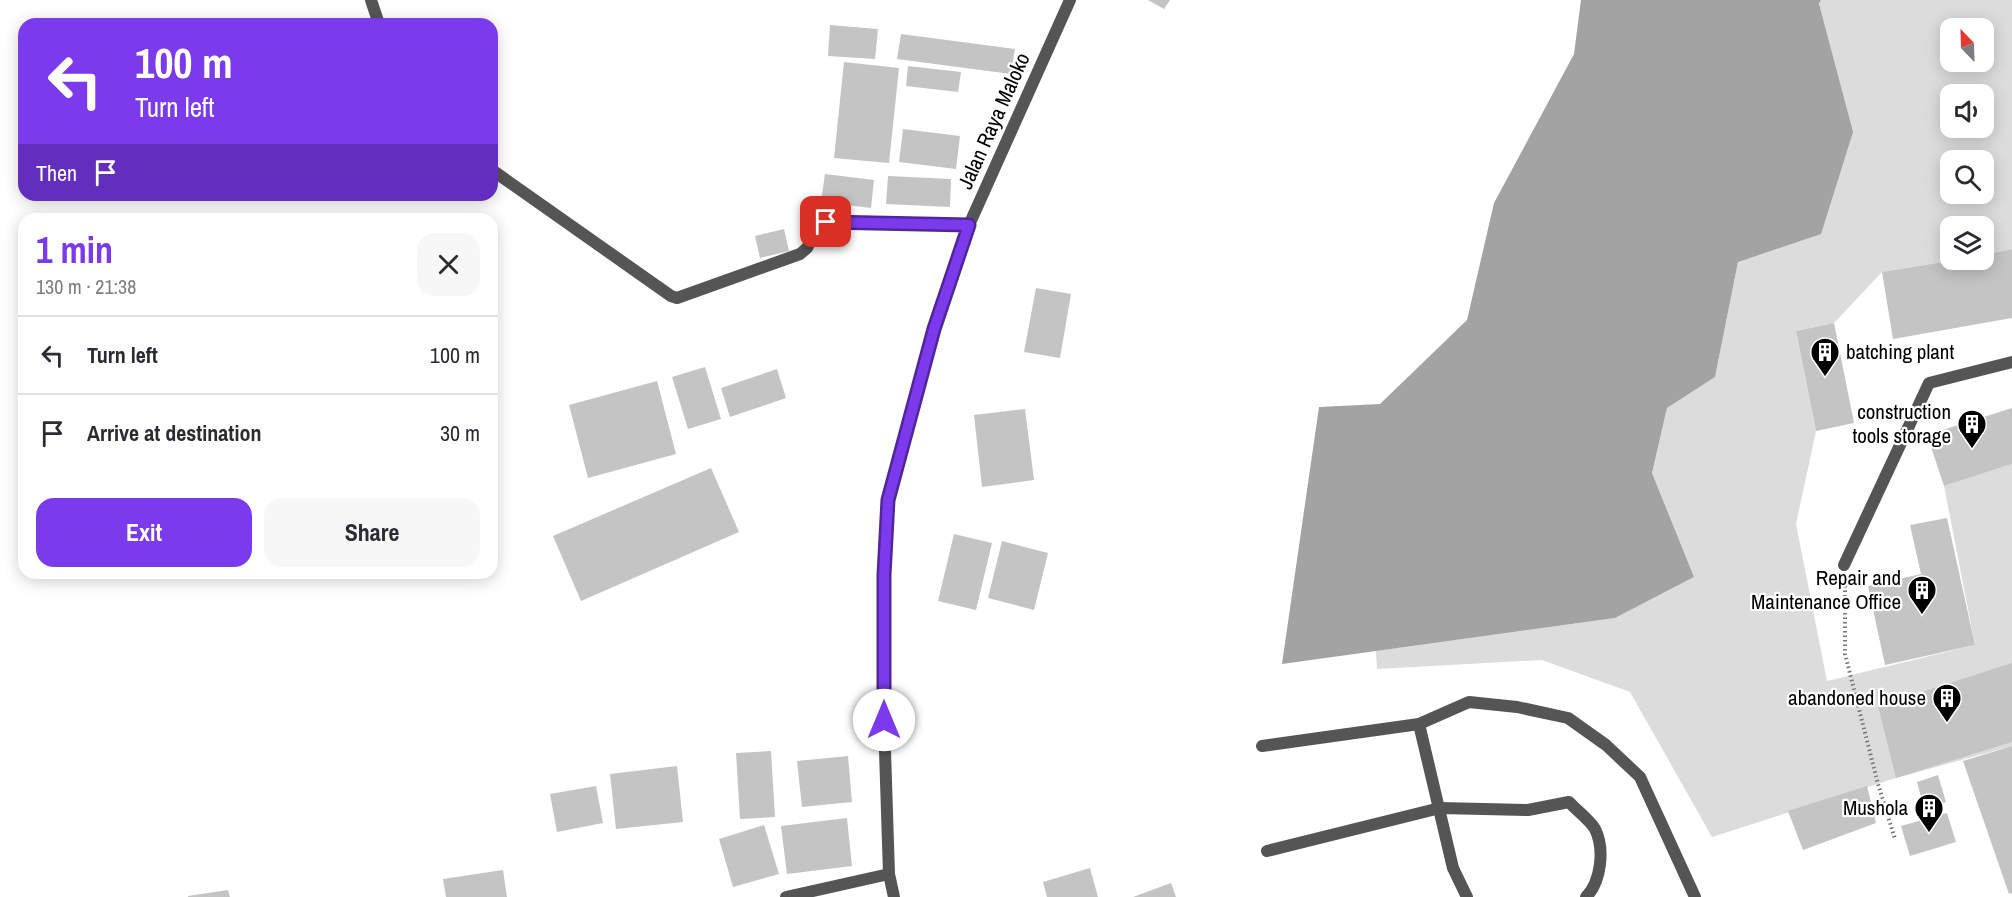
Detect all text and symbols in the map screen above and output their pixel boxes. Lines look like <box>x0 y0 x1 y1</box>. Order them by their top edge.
north arrow <box>1940 18 1994 72</box>
map controls <box>1940 18 1994 270</box>
text: 100 m <box>135 35 233 91</box>
icon: left <box>36 42 114 120</box>
street label: Jalan Raya Maloko <box>951 48 1037 194</box>
button: sound <box>1940 84 1994 138</box>
text: Turn left <box>135 89 214 125</box>
button: search <box>1940 150 1994 204</box>
icon: arrive <box>89 156 122 189</box>
text: Then <box>36 158 77 188</box>
pin <box>800 196 851 247</box>
icon: arrive <box>809 205 842 238</box>
button: layers <box>1940 216 1994 270</box>
text: 1 min <box>36 226 113 274</box>
button: close <box>417 233 480 296</box>
text: 130 m · 21:38 <box>36 273 136 300</box>
building icon: batching plant <box>1809 336 1841 378</box>
place label: batching plant <box>1846 337 1954 366</box>
icon: left <box>36 339 69 372</box>
text: Turn left <box>87 340 158 370</box>
text: 100 m <box>430 340 480 370</box>
place label: construction tools storage <box>1852 397 1951 450</box>
building icon: construction tools storage <box>1956 408 1988 450</box>
icon: arrive <box>36 417 69 450</box>
text: Arrive at destination <box>87 418 261 448</box>
text: 30 m <box>440 418 480 448</box>
button: Exit <box>36 498 252 567</box>
button: Share <box>264 498 480 567</box>
place label: Repair and Maintenance Office <box>1751 563 1901 616</box>
building icon: Repair and Maintenance Office <box>1906 574 1938 616</box>
building icon: abandoned house <box>1931 682 1963 724</box>
place label: abandoned house <box>1788 683 1926 712</box>
position arrow <box>852 688 916 752</box>
building icon: Mushola <box>1913 792 1945 834</box>
place label: Mushola <box>1843 793 1908 822</box>

